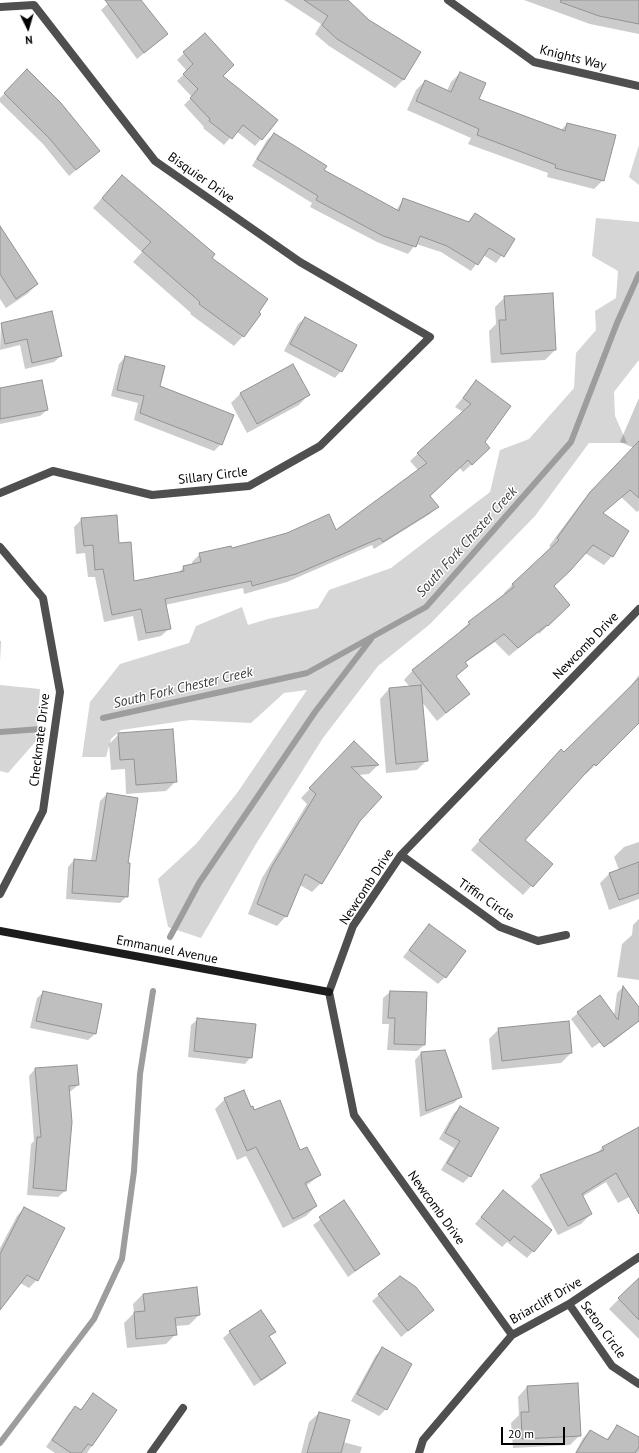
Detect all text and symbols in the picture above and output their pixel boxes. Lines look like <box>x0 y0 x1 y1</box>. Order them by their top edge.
north arrow <box>8 8 48 48</box>
text: N <box>25 33 33 47</box>
street label: Knights Way <box>538 42 608 74</box>
street label: Bisquier Drive <box>165 149 237 207</box>
street label: Sillary Circle <box>177 464 249 488</box>
water label: South Fork Chester Creek <box>413 483 521 601</box>
street label: Newcomb Drive <box>550 609 622 683</box>
water label: South Fork Chester Creek <box>112 664 254 712</box>
street label: Checkmate Drive <box>27 693 53 787</box>
street label: Newcomb Drive <box>337 846 397 928</box>
street label: Tiffin Circle <box>455 876 517 924</box>
street label: Emmanuel Avenue <box>115 933 219 967</box>
street label: Newcomb Drive <box>404 1168 468 1248</box>
street label: Briarcliff Drive <box>507 1274 585 1328</box>
street label: Seton Circle <box>577 1298 629 1362</box>
scale bar <box>503 1419 567 1445</box>
text: 20 m <box>508 1426 534 1441</box>

